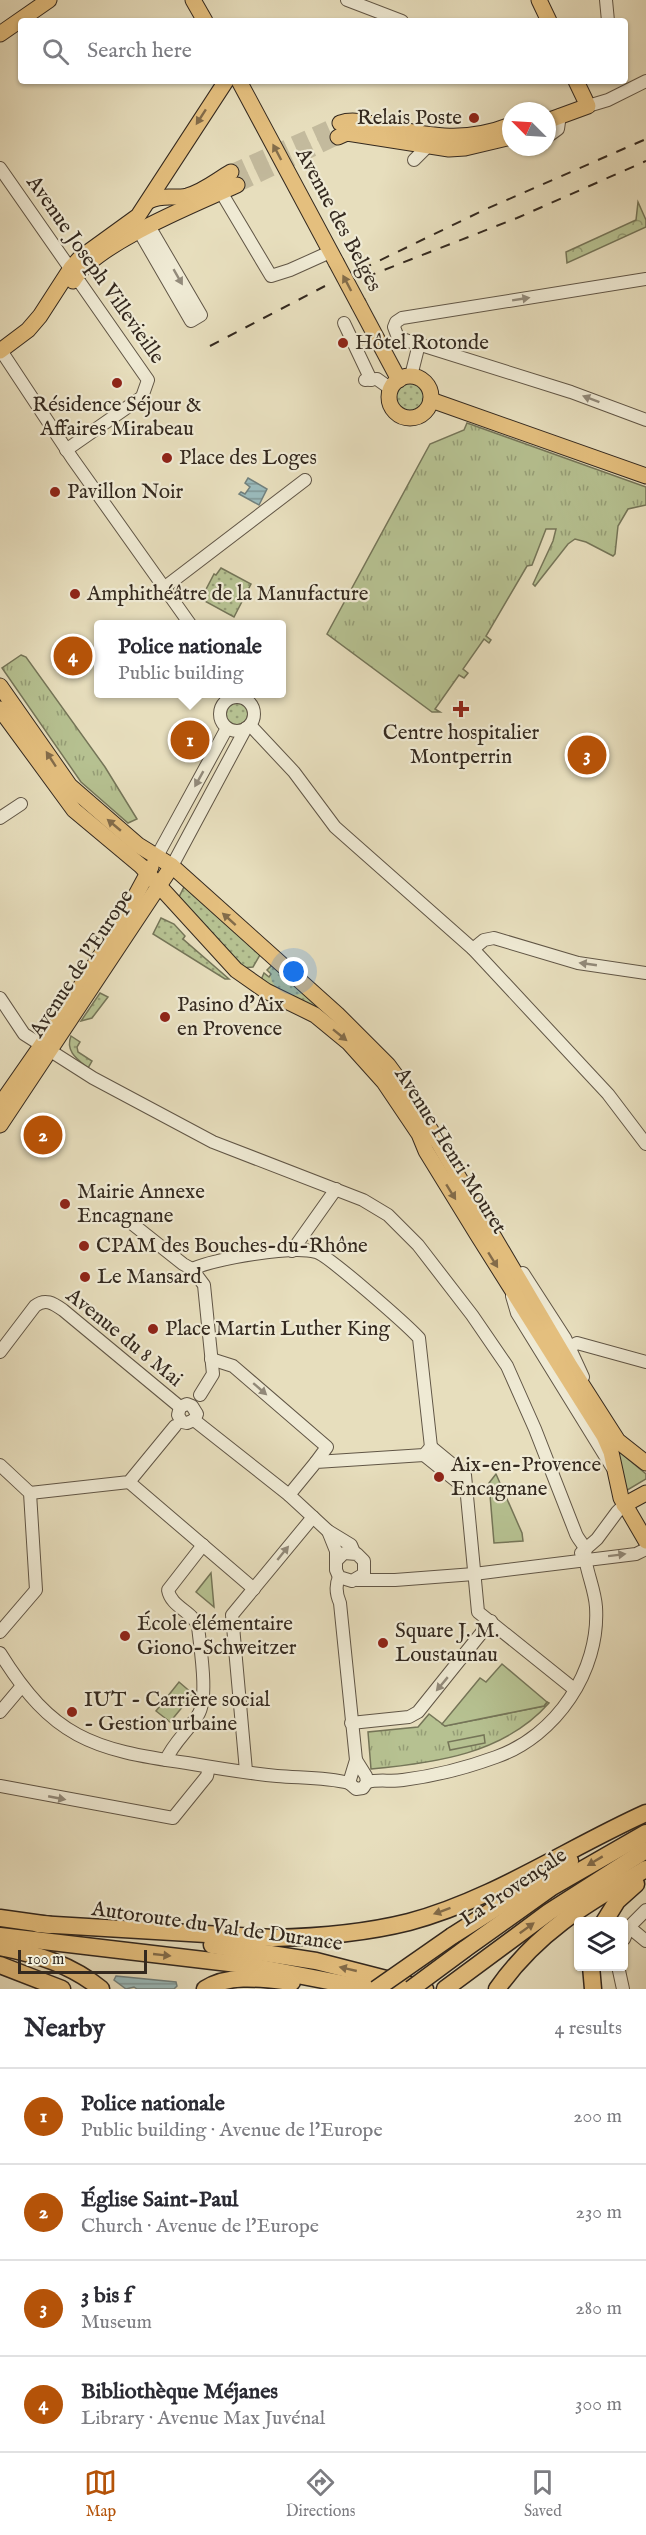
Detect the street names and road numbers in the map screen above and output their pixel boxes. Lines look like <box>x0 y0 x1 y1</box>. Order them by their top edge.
street label: Avenue des Belges <box>288 142 387 297</box>
street label: Avenue Joseph Villevieille <box>19 170 170 370</box>
street label: Avenue de l'Europe <box>24 885 140 1044</box>
street label: Avenue Henri Mouret <box>387 1062 512 1239</box>
street label: Avenue du 8 Mai <box>59 1282 188 1393</box>
street label: La Provençale <box>455 1842 573 1934</box>
street label: Autoroute du Val de Durance <box>89 1896 345 1958</box>

